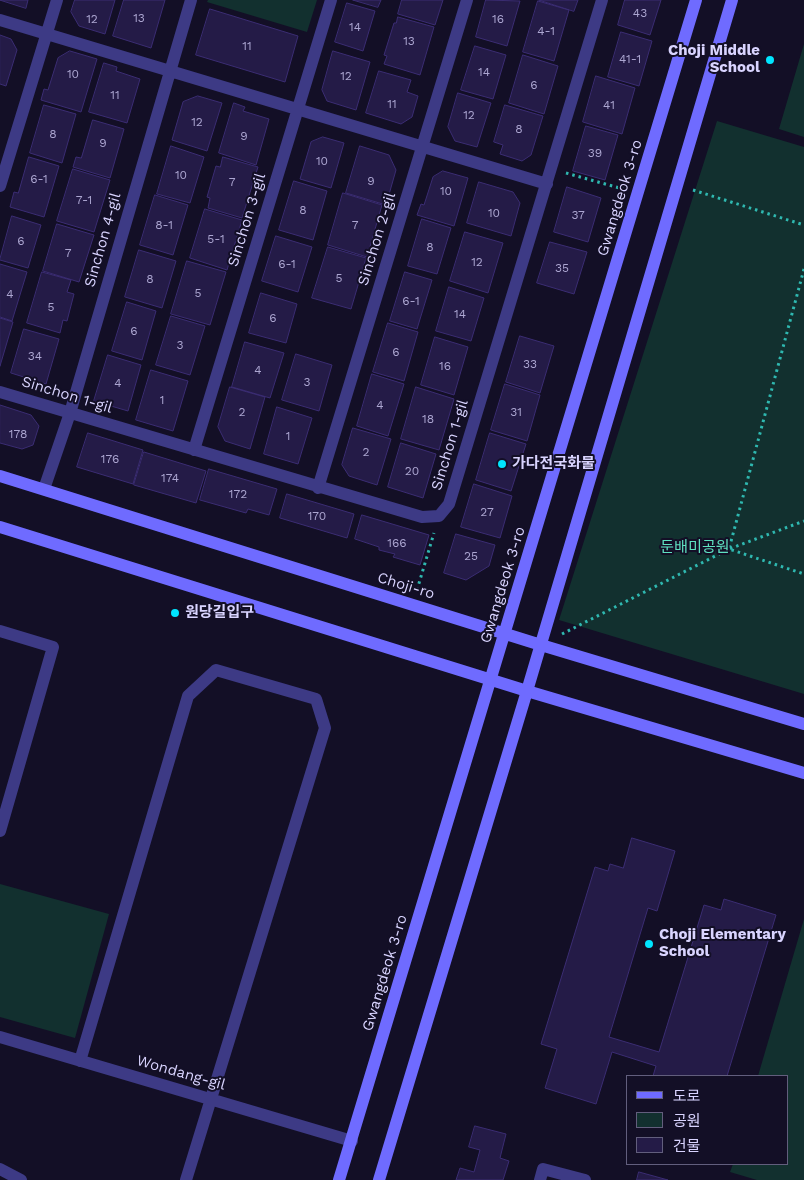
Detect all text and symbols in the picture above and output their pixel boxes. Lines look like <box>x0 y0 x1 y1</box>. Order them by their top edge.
house number: 43 <box>633 6 647 20</box>
house number: 13 <box>133 11 145 25</box>
house number: 12 <box>86 12 98 26</box>
house number: 16 <box>492 12 504 26</box>
house number: 14 <box>349 20 361 34</box>
house number: 4-1 <box>537 24 555 38</box>
house number: 13 <box>403 34 415 48</box>
house number: 11 <box>242 39 252 53</box>
place label: Choji Middle School <box>668 42 760 77</box>
house number: 41-1 <box>619 52 641 66</box>
marker: Choji Middle School <box>764 54 776 66</box>
house number: 14 <box>478 65 490 79</box>
house number: 10 <box>67 67 79 81</box>
house number: 12 <box>340 69 352 83</box>
house number: 6 <box>530 78 538 92</box>
house number: 11 <box>110 88 120 102</box>
house number: 11 <box>387 97 397 111</box>
house number: 41 <box>603 98 615 112</box>
house number: 12 <box>463 108 475 122</box>
house number: 12 <box>191 115 203 129</box>
house number: 8 <box>515 122 523 136</box>
house number: 8 <box>49 127 57 141</box>
house number: 9 <box>240 129 248 143</box>
house number: 9 <box>99 136 107 150</box>
street label: Gwangdeok 3-ro <box>594 138 646 258</box>
house number: 39 <box>588 146 602 160</box>
house number: 10 <box>316 154 328 168</box>
house number: 10 <box>175 168 187 182</box>
street label: Sinchon 3-gil <box>224 171 270 269</box>
house number: 6-1 <box>30 172 48 186</box>
house number: 9 <box>367 174 375 188</box>
house number: 7 <box>229 175 235 189</box>
house number: 10 <box>440 184 452 198</box>
street label: Sinchon 2-gil <box>354 190 400 288</box>
street label: Sinchon 4-gil <box>81 191 125 289</box>
house number: 7-1 <box>76 193 92 207</box>
house number: 8 <box>299 203 307 217</box>
house number: 10 <box>488 206 500 220</box>
house number: 37 <box>571 208 585 222</box>
house number: 8-1 <box>155 218 173 232</box>
house number: 7 <box>352 218 358 232</box>
house number: 5-1 <box>207 232 225 246</box>
house number: 6 <box>17 234 25 248</box>
house number: 8 <box>426 240 434 254</box>
house number: 7 <box>65 246 71 260</box>
house number: 12 <box>471 255 483 269</box>
house number: 6-1 <box>278 257 296 271</box>
house number: 35 <box>555 261 569 275</box>
house number: 5 <box>336 271 342 285</box>
house number: 8 <box>146 272 154 286</box>
house number: 5 <box>195 286 201 300</box>
house number: 4 <box>6 287 14 301</box>
house number: 6-1 <box>402 294 420 308</box>
house number: 5 <box>48 300 54 314</box>
house number: 14 <box>454 307 466 321</box>
house number: 6 <box>269 311 277 325</box>
house number: 6 <box>130 324 138 338</box>
house number: 3 <box>177 338 183 352</box>
house number: 6 <box>392 345 400 359</box>
house number: 34 <box>28 349 42 363</box>
house number: 33 <box>523 357 537 371</box>
house number: 16 <box>439 359 451 373</box>
house number: 4 <box>254 363 262 377</box>
street label: Sinchon 1-gil <box>19 373 115 417</box>
house number: 3 <box>304 375 310 389</box>
house number: 4 <box>114 376 122 390</box>
house number: 1 <box>160 393 164 407</box>
street label: Sinchon 1-gil <box>428 397 472 493</box>
house number: 4 <box>376 398 384 412</box>
house number: 2 <box>239 405 245 419</box>
house number: 31 <box>510 405 522 419</box>
house number: 18 <box>422 412 434 426</box>
house number: 178 <box>9 427 27 441</box>
house number: 1 <box>286 429 290 443</box>
house number: 2 <box>363 445 369 459</box>
house number: 176 <box>101 452 119 466</box>
place label: 가다전국화물 <box>512 455 595 473</box>
marker: 가다전국화물 <box>496 458 508 470</box>
house number: 20 <box>405 464 419 478</box>
house number: 174 <box>161 471 179 485</box>
house number: 172 <box>229 487 247 501</box>
house number: 27 <box>480 505 494 519</box>
house number: 170 <box>308 509 326 523</box>
street label: Gwangdeok 3-ro <box>477 525 529 645</box>
house number: 166 <box>387 536 407 550</box>
park label: 둔배미공원 <box>661 539 729 557</box>
house number: 25 <box>464 549 478 563</box>
street label: Choji-ro <box>375 569 437 603</box>
place label: 원당길입구 <box>185 604 254 622</box>
marker: 원당길입구 <box>169 607 181 619</box>
street label: Gwangdeok 3-ro <box>359 913 411 1033</box>
place label: Choji Elementary School <box>659 926 786 961</box>
marker: Choji Elementary School <box>643 938 655 950</box>
street label: Wondang-gil <box>135 1052 227 1094</box>
legend <box>626 1075 789 1165</box>
text: 도로 <box>673 1087 701 1105</box>
text: 공원 <box>673 1112 701 1130</box>
text: 건물 <box>673 1137 701 1155</box>

